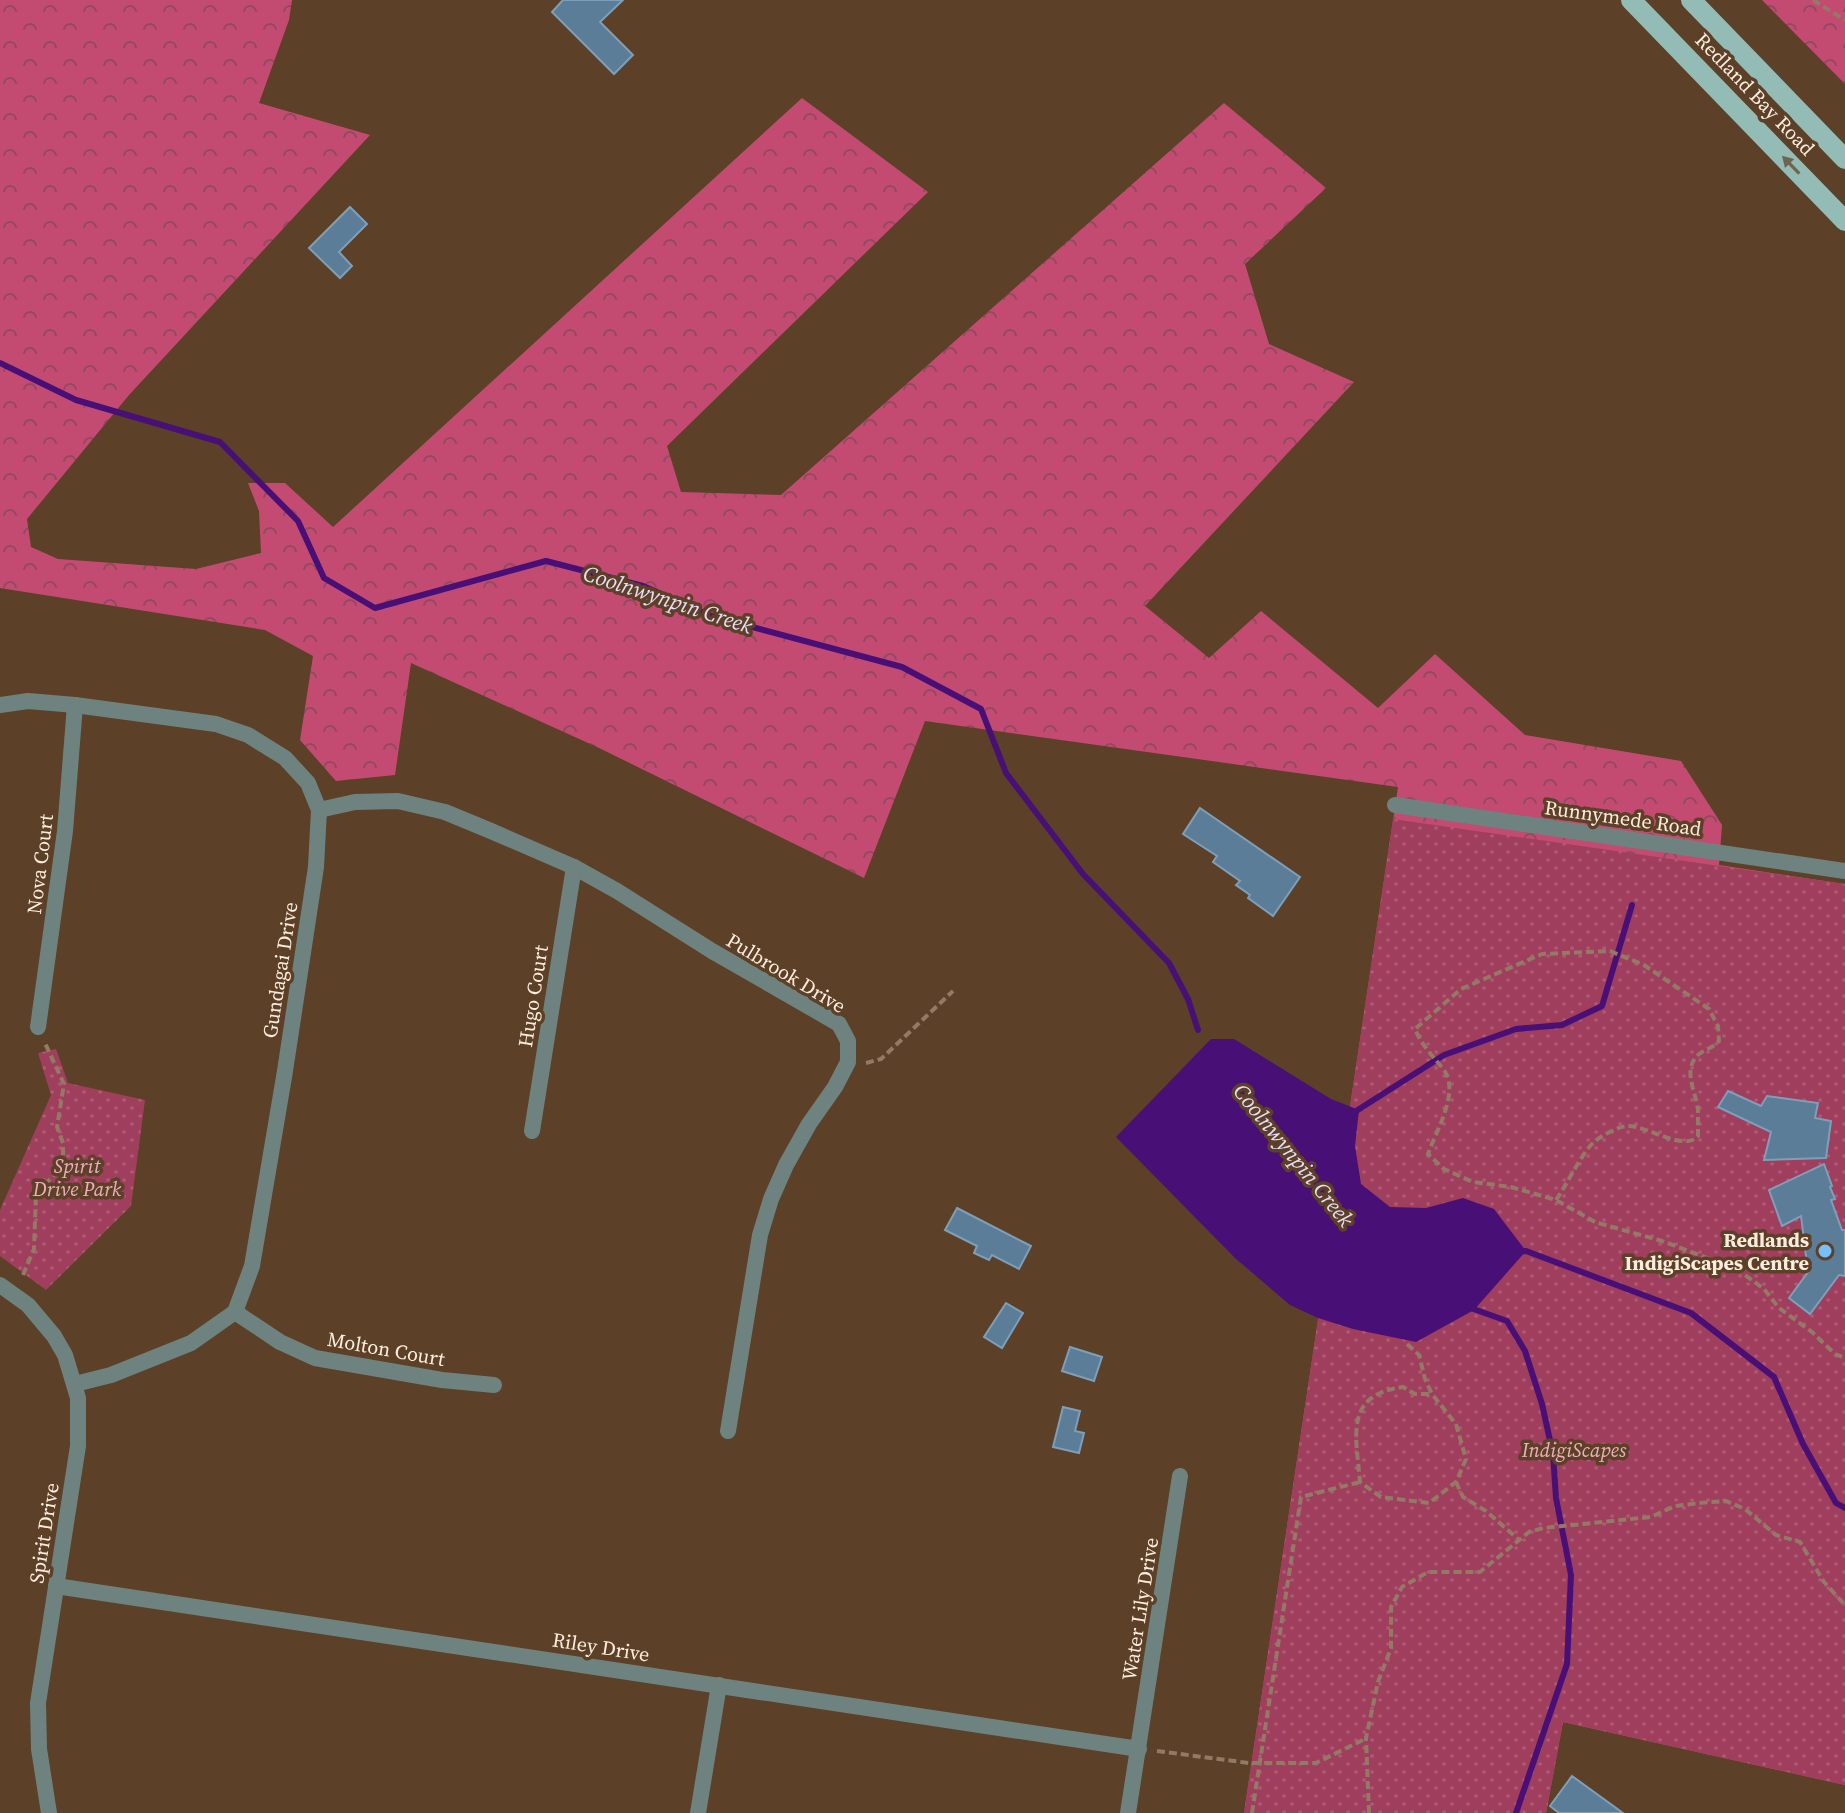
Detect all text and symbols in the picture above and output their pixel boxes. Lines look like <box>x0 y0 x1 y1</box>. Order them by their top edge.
street label: Redland Bay Road <box>1689 26 1821 162</box>
one-way arrow <box>1782 156 1800 175</box>
water label: Coolnwynpin Creek <box>580 558 757 641</box>
street label: Runnymede Road <box>1543 793 1704 843</box>
street label: Nova Court <box>20 812 60 916</box>
street label: Gundagai Drive <box>255 900 305 1040</box>
street label: Pulbrook Drive <box>721 926 851 1020</box>
street label: Hugo Court <box>511 942 555 1049</box>
water label: Coolnwynpin Creek <box>1227 1077 1361 1233</box>
park label: Spirit Drive Park <box>32 1152 122 1203</box>
place label: Redlands IndigiScapes Centre <box>1625 1226 1809 1277</box>
marker: Redlands IndigiScapes Centre <box>1816 1242 1834 1260</box>
street label: Molton Court <box>325 1325 448 1373</box>
park label: IndigiScapes <box>1521 1436 1627 1464</box>
street label: Spirit Drive <box>22 1481 66 1585</box>
street label: Water Lily Drive <box>1115 1535 1165 1683</box>
street label: Riley Drive <box>550 1626 652 1668</box>

